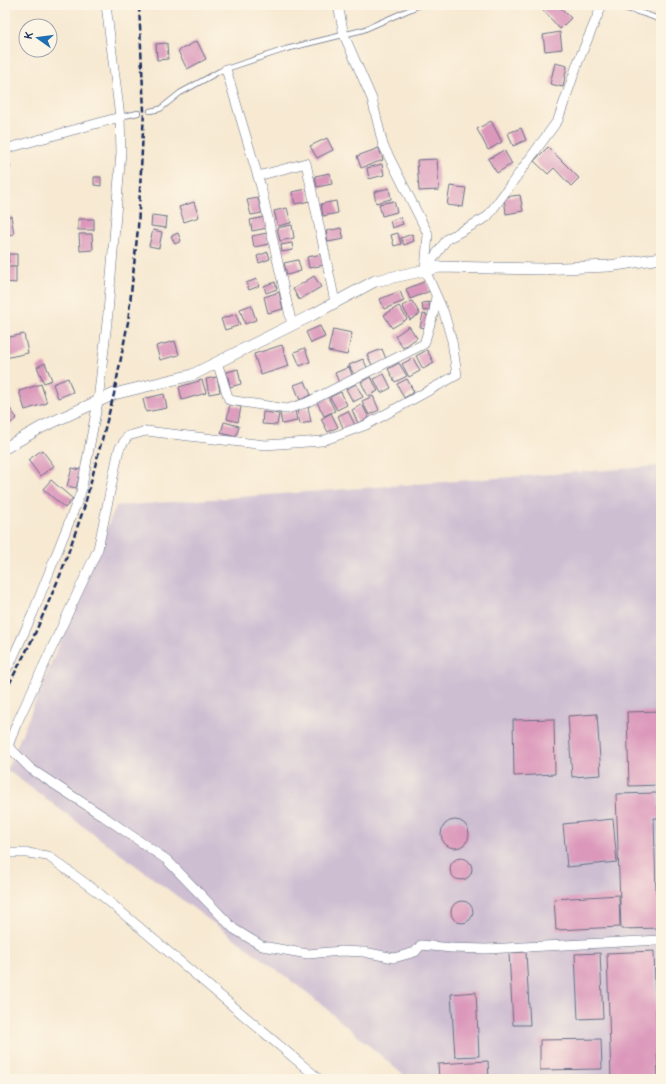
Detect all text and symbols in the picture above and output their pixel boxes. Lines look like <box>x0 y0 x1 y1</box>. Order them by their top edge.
north arrow <box>18 18 58 58</box>
text: K <box>22 31 36 40</box>

